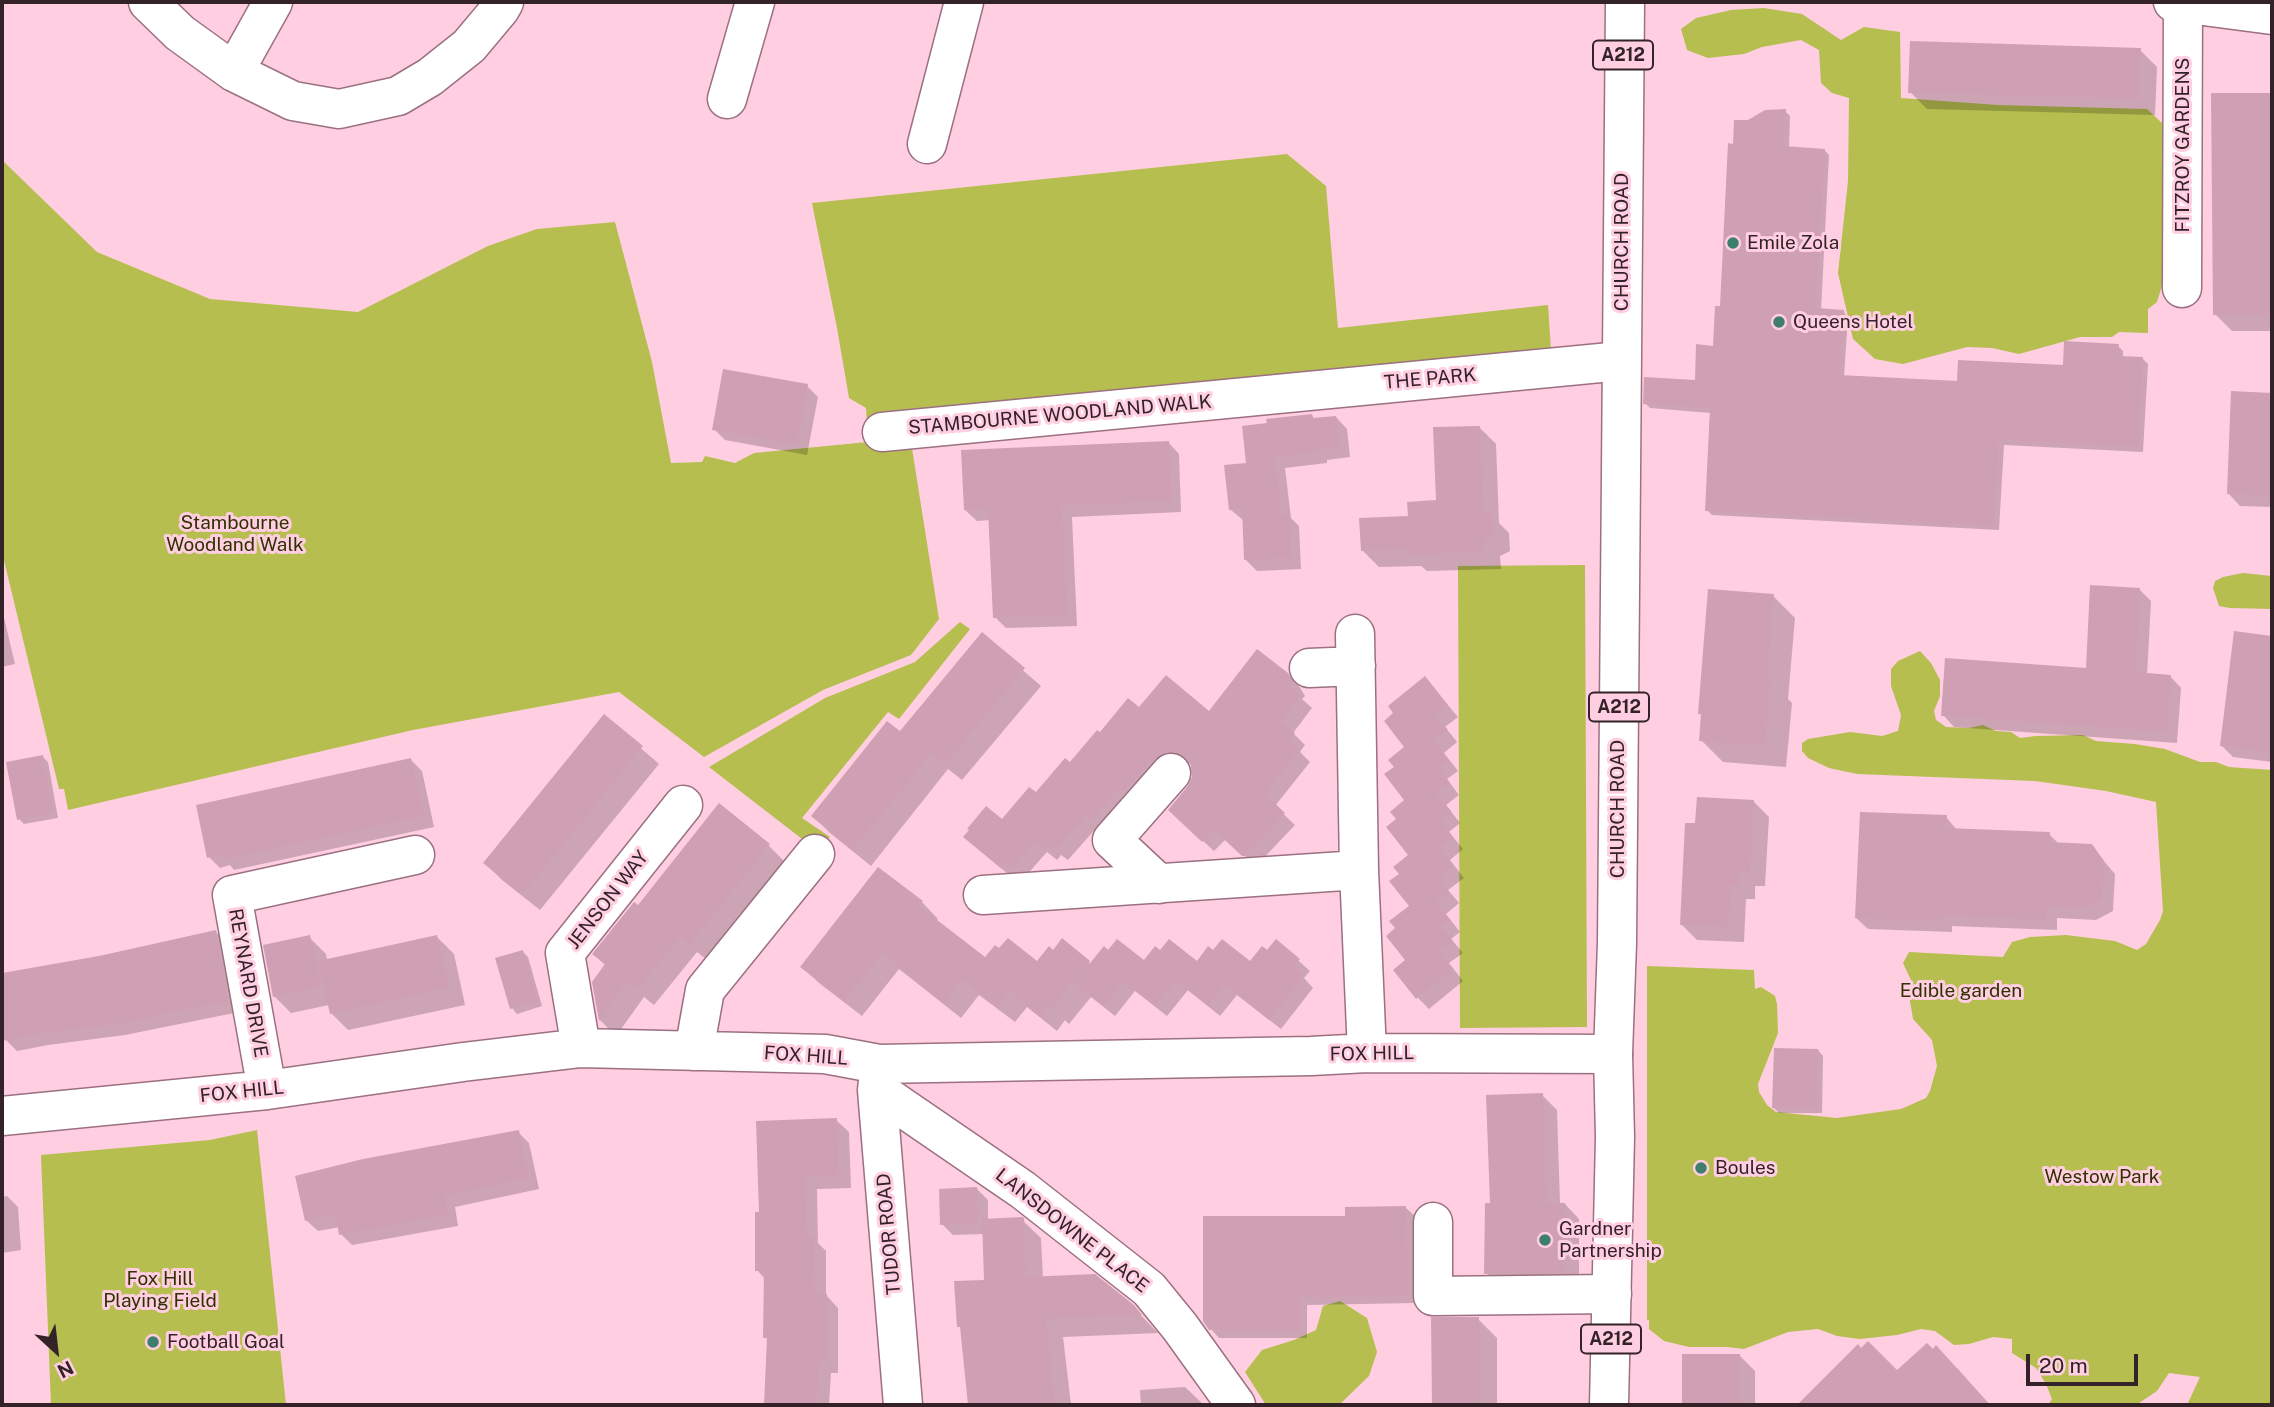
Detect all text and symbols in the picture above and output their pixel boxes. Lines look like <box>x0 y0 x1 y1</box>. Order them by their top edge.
road number: A212 <box>1593 40 1653 70</box>
street label: FITZROY GARDENS <box>2172 57 2194 233</box>
street label: CHURCH ROAD <box>1611 173 1633 311</box>
place label: Emile Zola <box>1747 232 1839 254</box>
marker: Emile Zola <box>1725 235 1741 251</box>
place label: Queens Hotel <box>1793 311 1913 333</box>
marker: Queens Hotel <box>1771 314 1787 330</box>
street label: THE PARK <box>1383 364 1477 394</box>
street label: STAMBOURNE WOODLAND WALK <box>907 390 1213 440</box>
park label: Stambourne Woodland Walk <box>166 512 304 556</box>
road number: A212 <box>1589 692 1649 722</box>
street label: CHURCH ROAD <box>1607 740 1629 878</box>
street label: JENSON WAY <box>563 846 653 954</box>
street label: REYNARD DRIVE <box>224 907 272 1059</box>
park label: Edible garden <box>1900 980 2022 1002</box>
street label: FOX HILL <box>763 1042 849 1070</box>
street label: FOX HILL <box>1330 1042 1414 1066</box>
street label: FOX HILL <box>199 1076 285 1108</box>
place label: Boules <box>1715 1157 1775 1179</box>
marker: Boules <box>1693 1160 1709 1176</box>
street label: LANSDOWNE PLACE <box>991 1164 1153 1298</box>
park label: Westow Park <box>2044 1166 2160 1188</box>
street label: TUDOR ROAD <box>872 1172 906 1296</box>
place label: Gardner Partnership <box>1559 1218 1662 1262</box>
marker: Gardner Partnership <box>1537 1232 1553 1248</box>
park label: Fox Hill Playing Field <box>103 1268 217 1312</box>
north arrow <box>21 1316 91 1386</box>
road number: A212 <box>1581 1324 1641 1354</box>
place label: Football Goal <box>167 1331 285 1353</box>
marker: Football Goal <box>145 1334 161 1350</box>
scale bar <box>2029 1340 2141 1384</box>
text: 20 m <box>2039 1353 2088 1378</box>
text: N <box>54 1357 77 1383</box>

